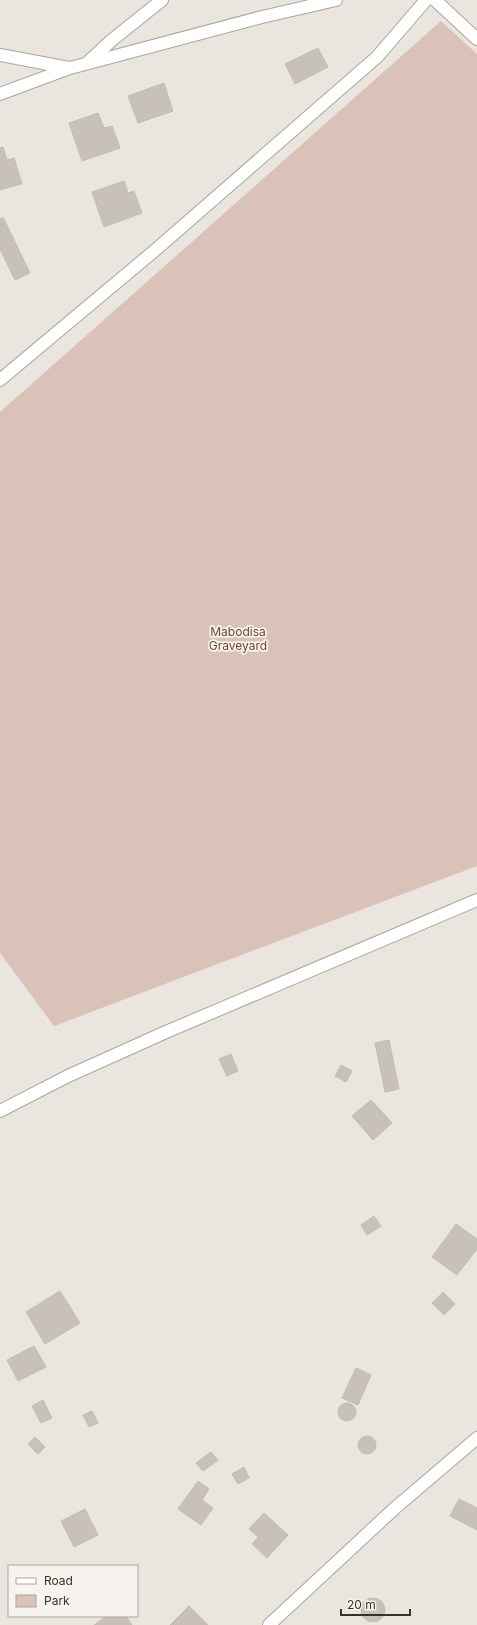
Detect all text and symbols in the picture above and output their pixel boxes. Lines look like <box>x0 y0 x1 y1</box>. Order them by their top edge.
park label: Mabodisa Graveyard <box>209 624 267 653</box>
legend <box>8 1565 138 1617</box>
text: Road <box>44 1573 73 1588</box>
scale bar <box>341 1591 410 1617</box>
text: Park <box>44 1593 70 1608</box>
text: 20 m <box>347 1597 376 1612</box>

